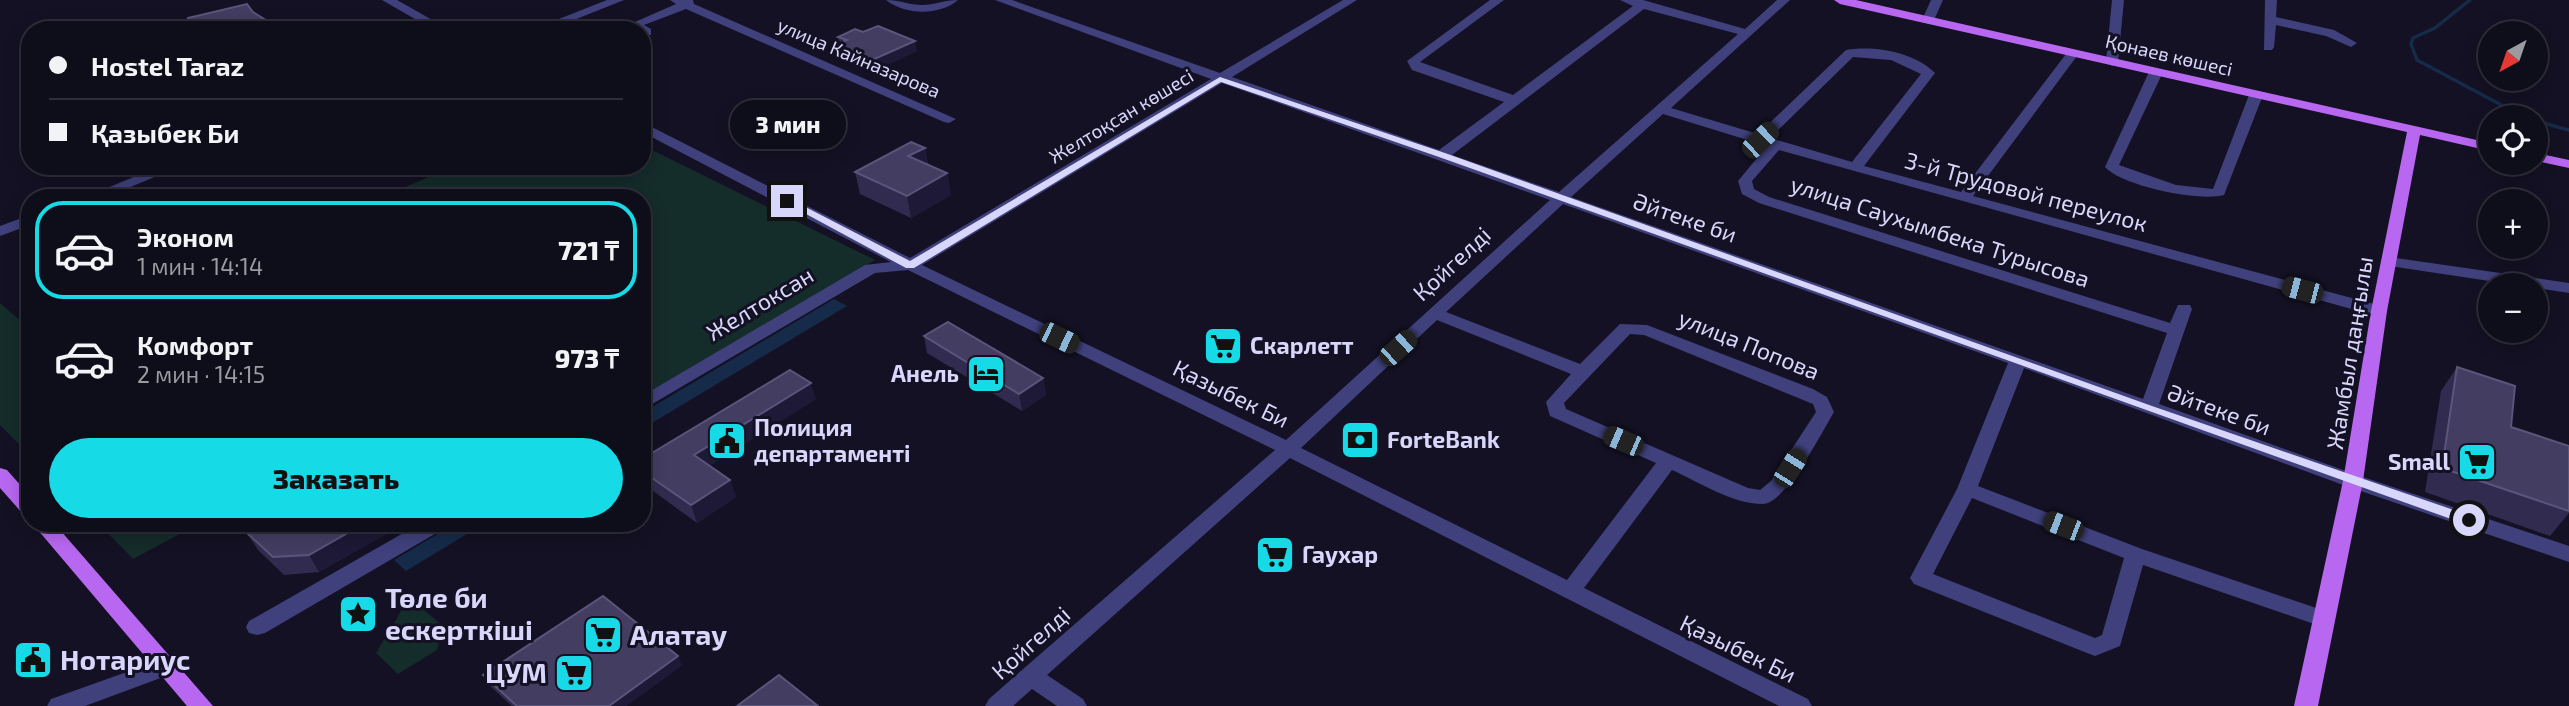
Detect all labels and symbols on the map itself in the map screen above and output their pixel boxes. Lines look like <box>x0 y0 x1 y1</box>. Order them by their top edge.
street label: улица Кайназарова <box>774 13 944 103</box>
north arrow <box>2478 21 2548 91</box>
street label: Қонаев көшесі <box>2103 29 2235 80</box>
street label: Желтоқсан көшесі <box>1044 63 1197 168</box>
callout: 3 мин <box>729 100 845 148</box>
car <box>1738 118 1783 162</box>
street label: 3-й Трудовой переулок <box>1902 145 2151 238</box>
street label: улица Саухымбека Турысова <box>1787 169 2093 294</box>
route end <box>771 185 803 217</box>
street label: Әйтеке би <box>1630 186 1741 248</box>
street label: Қойгелді <box>1407 220 1496 306</box>
street label: Жамбыл даңғылы <box>2320 254 2378 451</box>
street label: Желтоксан <box>701 260 818 346</box>
car <box>2279 274 2326 306</box>
street label: улица Попова <box>1674 303 1824 386</box>
car <box>1036 319 1083 357</box>
supermarket icon: Скарлетт <box>1202 325 1244 367</box>
car <box>1376 326 1421 370</box>
place label: Скарлетт <box>1250 331 1354 359</box>
hotel icon: Анель <box>965 353 1007 395</box>
street label: Қазыбек Би <box>1169 353 1294 433</box>
place label: Анель <box>891 359 959 387</box>
street label: Әйтеке би <box>2164 378 2275 441</box>
place label: Полиция департаменті <box>754 413 910 467</box>
bank icon: ForteBank <box>1339 419 1381 461</box>
public building icon: Полиция департаменті <box>706 420 748 462</box>
car <box>1600 423 1647 459</box>
place label: ForteBank <box>1387 425 1500 453</box>
supermarket icon: Small <box>2456 441 2498 483</box>
car <box>1770 445 1811 491</box>
place label: Small <box>2388 447 2450 475</box>
route start <box>2453 504 2485 536</box>
car <box>2040 509 2087 543</box>
supermarket icon: Гаухар <box>1254 534 1296 576</box>
place label: Гаухар <box>1302 540 1378 568</box>
place label: Төле би ескерткіші <box>385 580 533 646</box>
place icon: Төле би ескерткіші <box>337 593 379 635</box>
street label: Қойгелді <box>985 600 1075 685</box>
street label: Қазыбек Би <box>1676 608 1801 688</box>
supermarket icon: Алатау <box>582 614 624 656</box>
place label: Алатау <box>630 617 727 651</box>
public building icon: Нотариус <box>12 639 54 681</box>
place label: Нотариус <box>60 642 190 676</box>
supermarket icon: ЦУМ <box>553 652 595 694</box>
place label: ЦУМ <box>485 655 547 689</box>

